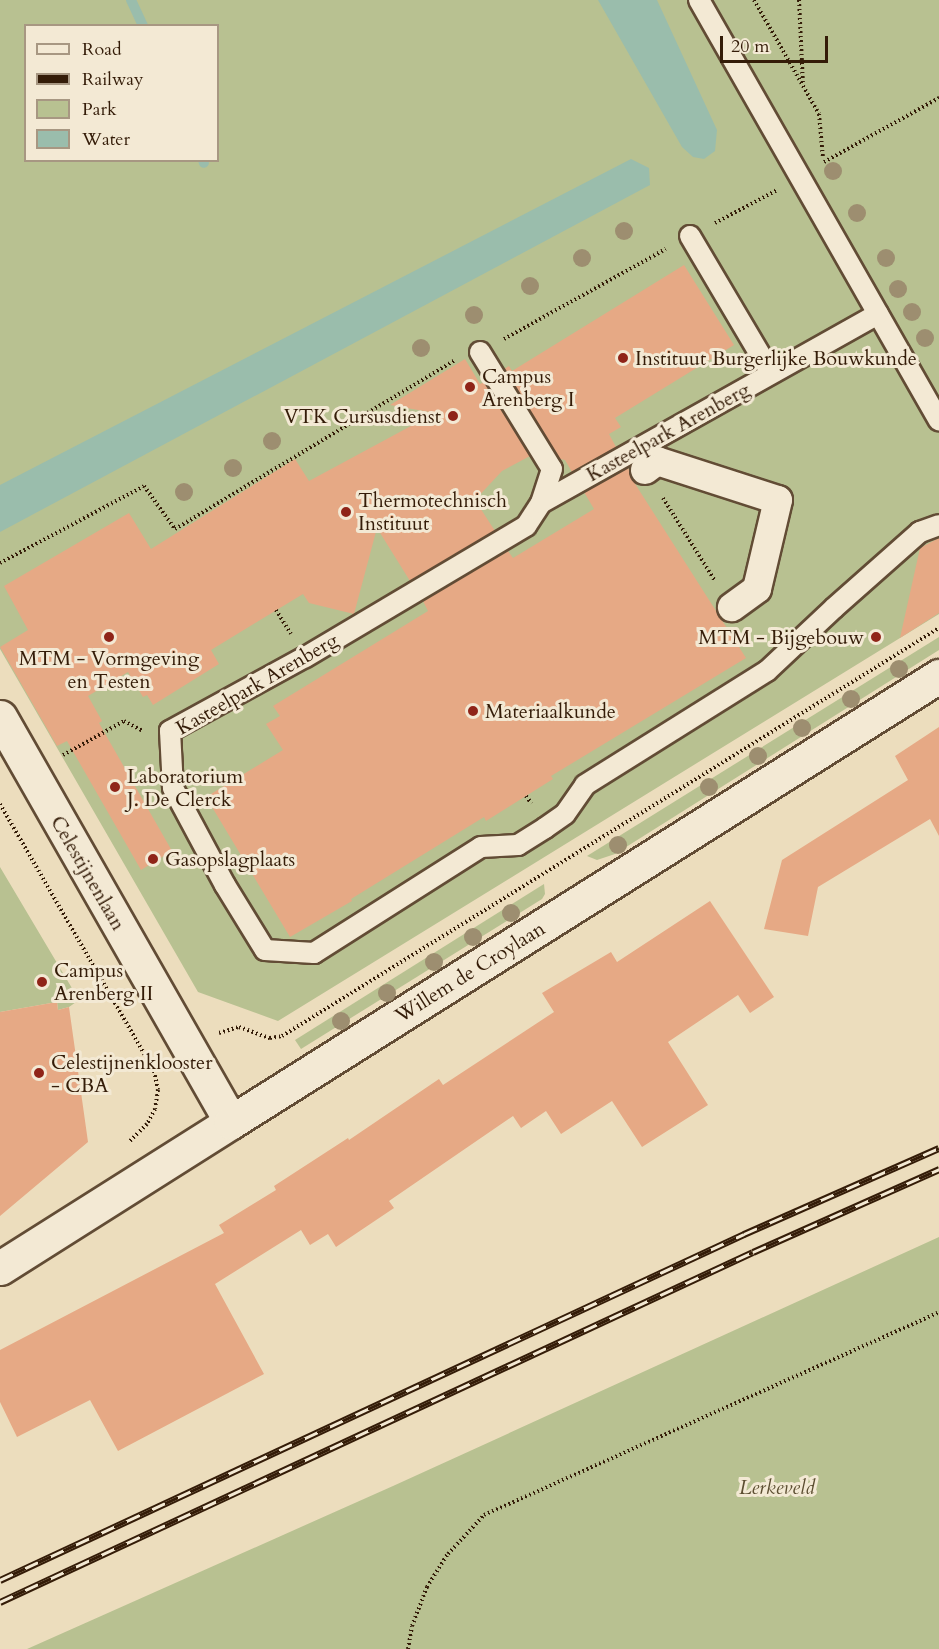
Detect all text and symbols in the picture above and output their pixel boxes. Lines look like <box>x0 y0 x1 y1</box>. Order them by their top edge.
legend <box>24 24 219 162</box>
scale bar <box>723 24 831 62</box>
text: 20 m <box>731 34 770 59</box>
text: Road <box>82 37 122 62</box>
text: Railway <box>82 67 144 92</box>
text: Park <box>82 97 117 122</box>
text: Water <box>82 127 130 152</box>
place label: Instituut Burgerlijke Bouwkunde <box>635 346 917 370</box>
marker: Instituut Burgerlijke Bouwkunde <box>616 351 630 365</box>
place label: Campus Arenberg I <box>482 364 574 411</box>
street label: Kasteelpark Arenberg <box>582 377 754 487</box>
marker: Campus Arenberg I <box>463 380 477 394</box>
place label: VTK Cursusdienst <box>284 404 441 428</box>
marker: VTK Cursusdienst <box>446 409 460 423</box>
place label: Thermotechnisch Instituut <box>358 488 507 535</box>
marker: Thermotechnisch Instituut <box>339 505 353 519</box>
place label: MTM - Bijgebouw <box>698 625 864 649</box>
street label: Kasteelpark Arenberg <box>172 628 342 740</box>
marker: MTM - Vormgeving en Testen <box>102 630 116 644</box>
marker: MTM - Bijgebouw <box>869 630 883 644</box>
place label: MTM - Vormgeving en Testen <box>19 646 199 693</box>
place label: Materiaalkunde <box>485 699 616 723</box>
marker: Materiaalkunde <box>466 704 480 718</box>
place label: Laboratorium J. De Clerck <box>127 764 243 811</box>
marker: Laboratorium J. De Clerck <box>108 780 122 794</box>
street label: Celestijnenlaan <box>46 811 130 935</box>
place label: Gasopslagplaats <box>165 847 295 871</box>
marker: Gasopslagplaats <box>146 852 160 866</box>
street label: Willem de Croylaan <box>391 916 549 1028</box>
place label: Campus Arenberg II <box>54 958 153 1005</box>
marker: Campus Arenberg II <box>35 975 49 989</box>
place label: Celestijnenklooster - CBA <box>51 1050 212 1097</box>
marker: Celestijnenklooster - CBA <box>32 1066 46 1080</box>
park label: Lerkeveld <box>739 1475 815 1499</box>

